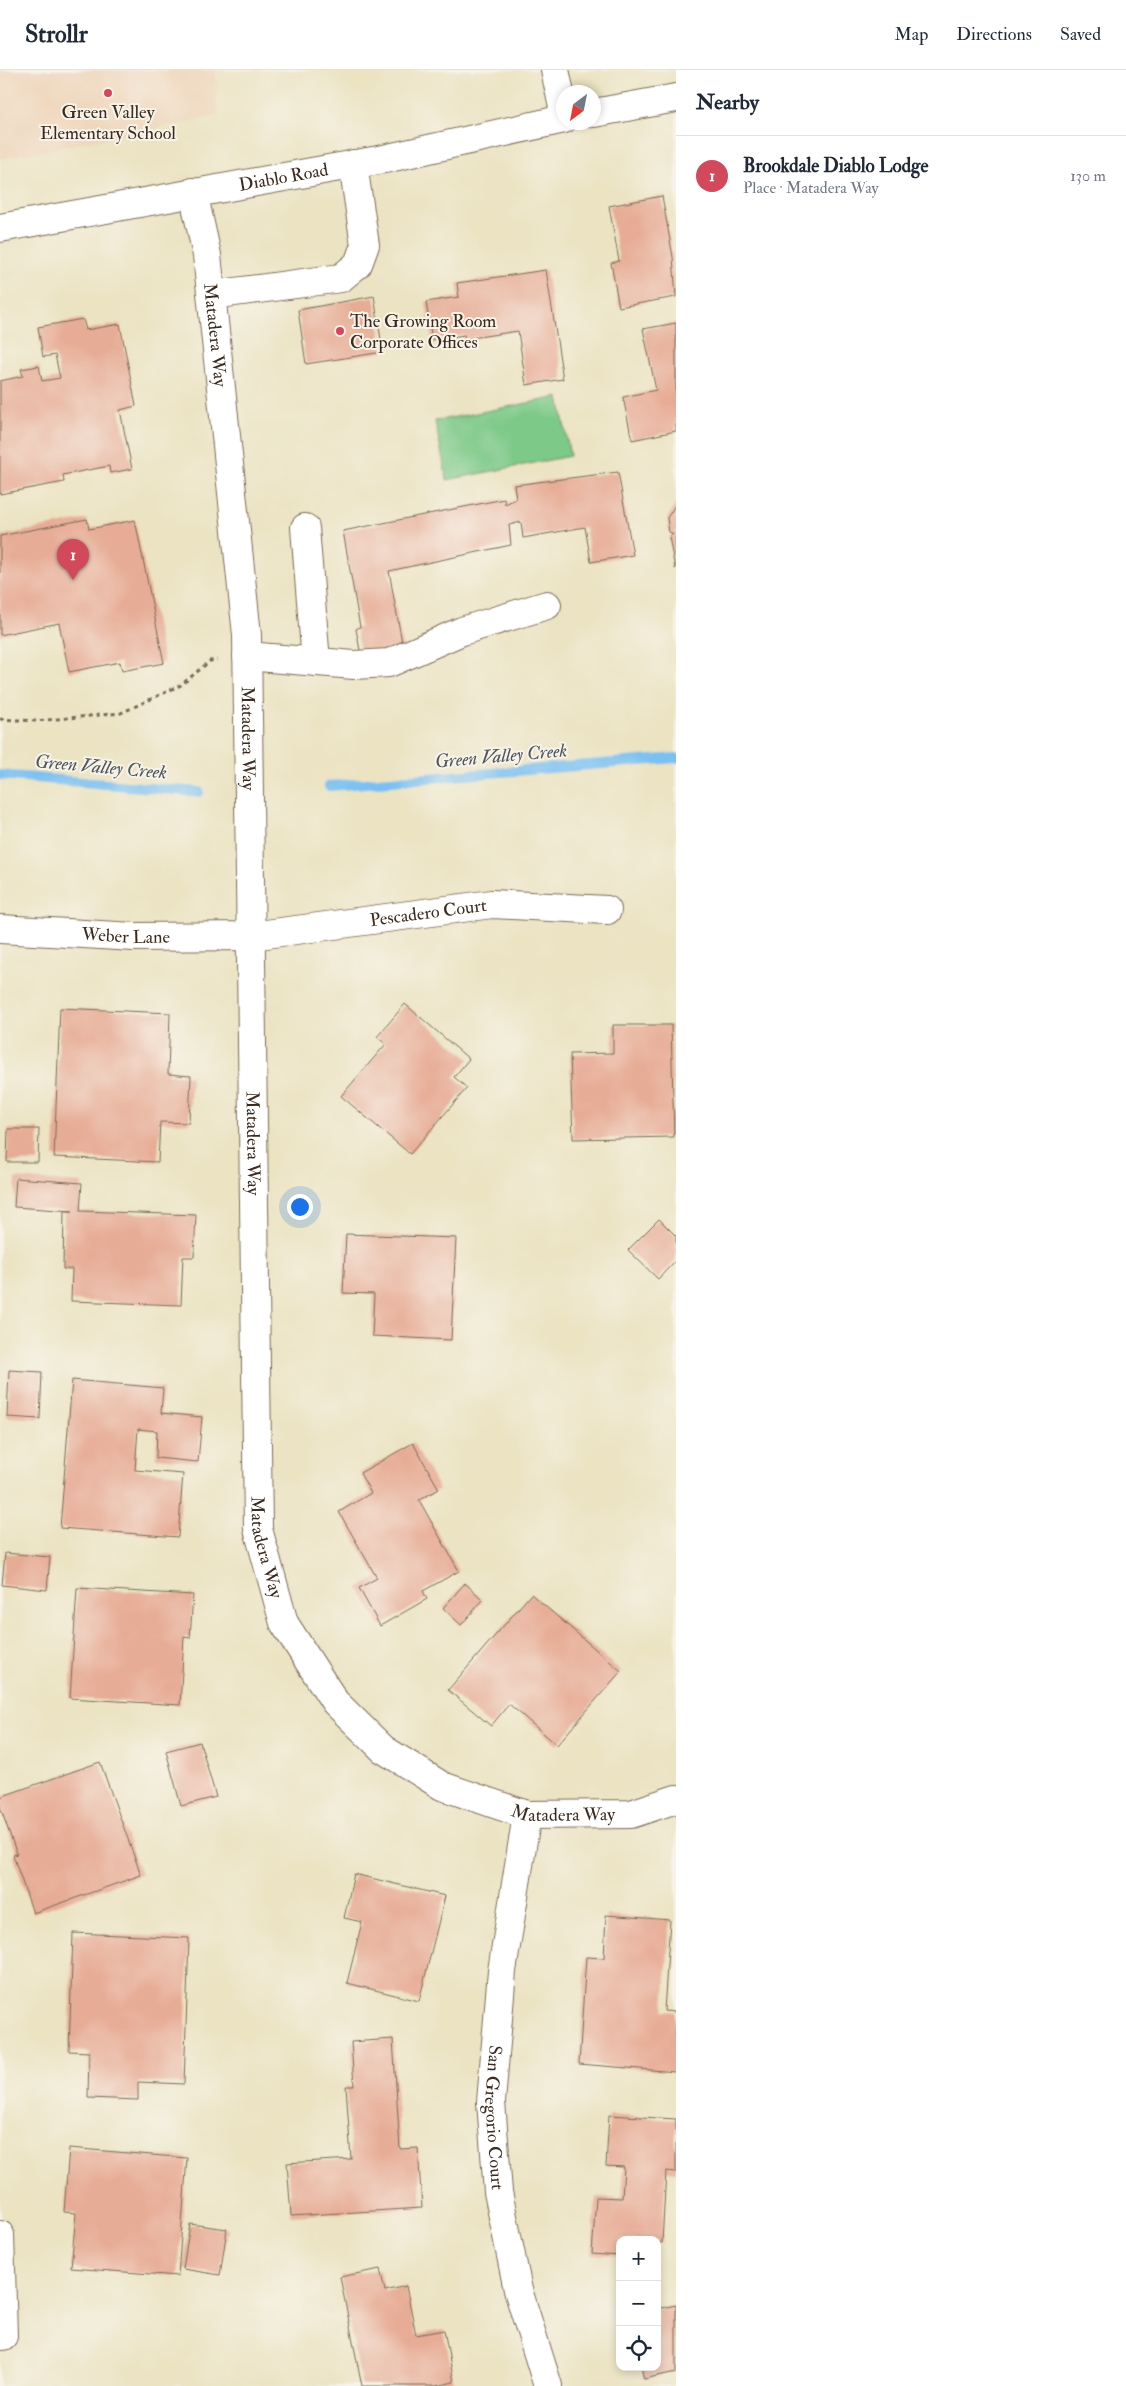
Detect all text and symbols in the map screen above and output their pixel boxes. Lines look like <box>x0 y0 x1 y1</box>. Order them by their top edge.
text: Strollr <box>25 19 88 50</box>
text: Map <box>895 23 928 46</box>
text: Directions <box>956 23 1032 46</box>
text: Saved <box>1060 23 1101 46</box>
north arrow <box>556 85 601 130</box>
marker: Green Valley Elementary School <box>102 87 114 99</box>
text: Nearby <box>696 89 759 116</box>
place label: Green Valley Elementary School <box>40 101 176 145</box>
text: Brookdale Diablo Lodge <box>743 154 928 178</box>
street label: Diablo Road <box>237 158 330 197</box>
text: 1 <box>709 166 715 186</box>
text: 130 m <box>1070 166 1106 186</box>
text: Place · Matadera Way <box>743 178 879 198</box>
street label: Matadera Way <box>198 282 232 389</box>
place label: The Growing Room Corporate Offices <box>350 310 496 354</box>
marker: The Growing Room Corporate Offices <box>334 325 346 337</box>
pin: 1 <box>57 539 89 580</box>
street label: Matadera Way <box>236 686 260 792</box>
water label: Green Valley Creek <box>434 738 568 774</box>
water label: Green Valley Creek <box>34 749 168 785</box>
street label: Pescadero Court <box>368 894 488 932</box>
street label: Weber Lane <box>80 923 171 949</box>
street label: Matadera Way <box>241 1091 265 1197</box>
your location <box>287 1194 313 1220</box>
street label: Matadera Way <box>246 1496 288 1602</box>
street label: Matadera Way <box>508 1799 616 1827</box>
street label: San Gregorio Court <box>479 2044 509 2191</box>
map controls <box>616 2236 661 2371</box>
button: + <box>616 2236 661 2281</box>
button: − <box>616 2281 661 2326</box>
button: locate <box>616 2326 661 2371</box>

